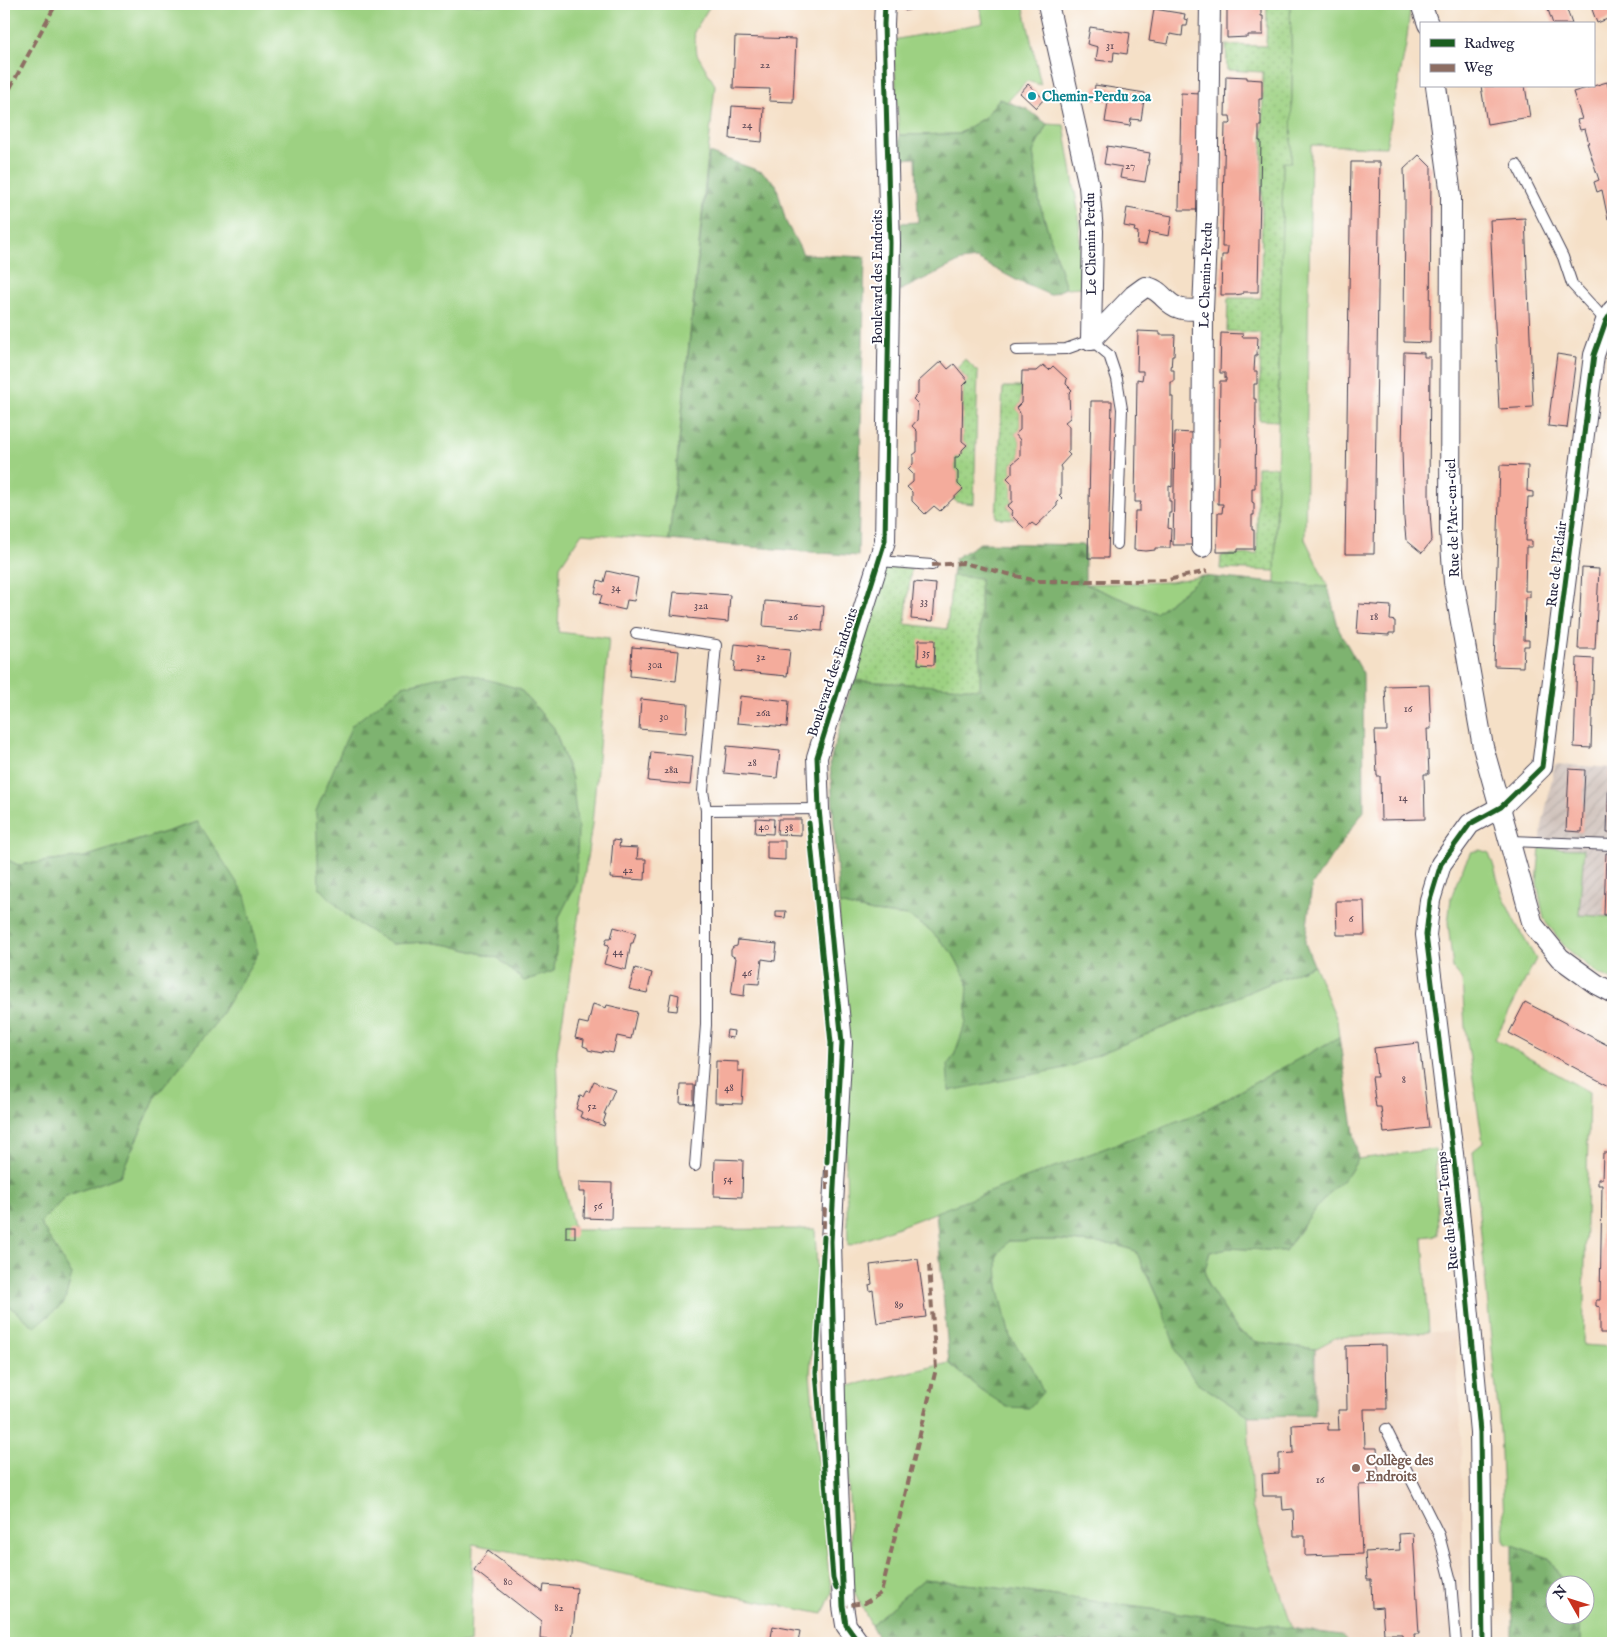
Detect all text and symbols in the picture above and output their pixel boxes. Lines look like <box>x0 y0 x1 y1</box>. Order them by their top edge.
legend <box>1420 22 1594 88</box>
text: Radweg <box>1464 34 1515 53</box>
house number: 31 <box>1106 39 1114 53</box>
house number: 22 <box>760 58 770 72</box>
text: Weg <box>1464 58 1493 77</box>
place label: Chemin-Perdu 20a <box>1042 88 1152 106</box>
marker: Chemin-Perdu 20a <box>1026 90 1038 102</box>
house number: 24 <box>742 118 753 132</box>
house number: 27 <box>1125 159 1135 173</box>
street label: Le Chemin Perdu <box>1081 192 1101 295</box>
street label: Boulevard des Endroits <box>869 210 887 344</box>
street label: Le Chemin-Perdu <box>1195 222 1217 328</box>
street label: Rue de l'Arc-en-ciel <box>1442 458 1464 578</box>
street label: Rue de l'Eclair <box>1543 520 1571 608</box>
house number: 34 <box>611 581 621 595</box>
house number: 33 <box>920 595 928 609</box>
house number: 32a <box>694 599 708 613</box>
street label: Boulevard des Endroits <box>804 605 862 739</box>
house number: 26 <box>788 610 798 624</box>
house number: 18 <box>1370 610 1378 624</box>
house number: 35 <box>922 646 930 660</box>
house number: 32 <box>756 650 766 664</box>
house number: 30a <box>648 658 662 672</box>
house number: 16 <box>1404 702 1413 716</box>
house number: 26a <box>756 706 771 720</box>
house number: 30 <box>659 710 669 724</box>
house number: 28 <box>747 756 757 770</box>
house number: 28a <box>664 763 678 777</box>
house number: 14 <box>1398 791 1408 805</box>
house number: 40 <box>759 820 769 834</box>
house number: 38 <box>785 821 793 835</box>
house number: 42 <box>623 863 633 877</box>
house number: 6 <box>1349 912 1354 926</box>
house number: 44 <box>613 945 624 959</box>
house number: 46 <box>742 966 752 980</box>
house number: 8 <box>1402 1073 1406 1087</box>
house number: 48 <box>724 1081 734 1095</box>
house number: 52 <box>587 1099 597 1113</box>
street label: Rue du Beau-Temps <box>1433 1151 1463 1271</box>
house number: 54 <box>723 1172 733 1186</box>
house number: 56 <box>594 1199 603 1213</box>
house number: 89 <box>894 1298 904 1312</box>
place label: Collège des Endroits <box>1366 1452 1433 1486</box>
marker: Collège des Endroits <box>1350 1462 1362 1474</box>
house number: 16 <box>1316 1473 1325 1487</box>
north arrow <box>1544 1574 1594 1624</box>
house number: 80 <box>503 1575 513 1589</box>
text: N <box>1549 1582 1571 1604</box>
house number: 82 <box>554 1601 564 1615</box>

